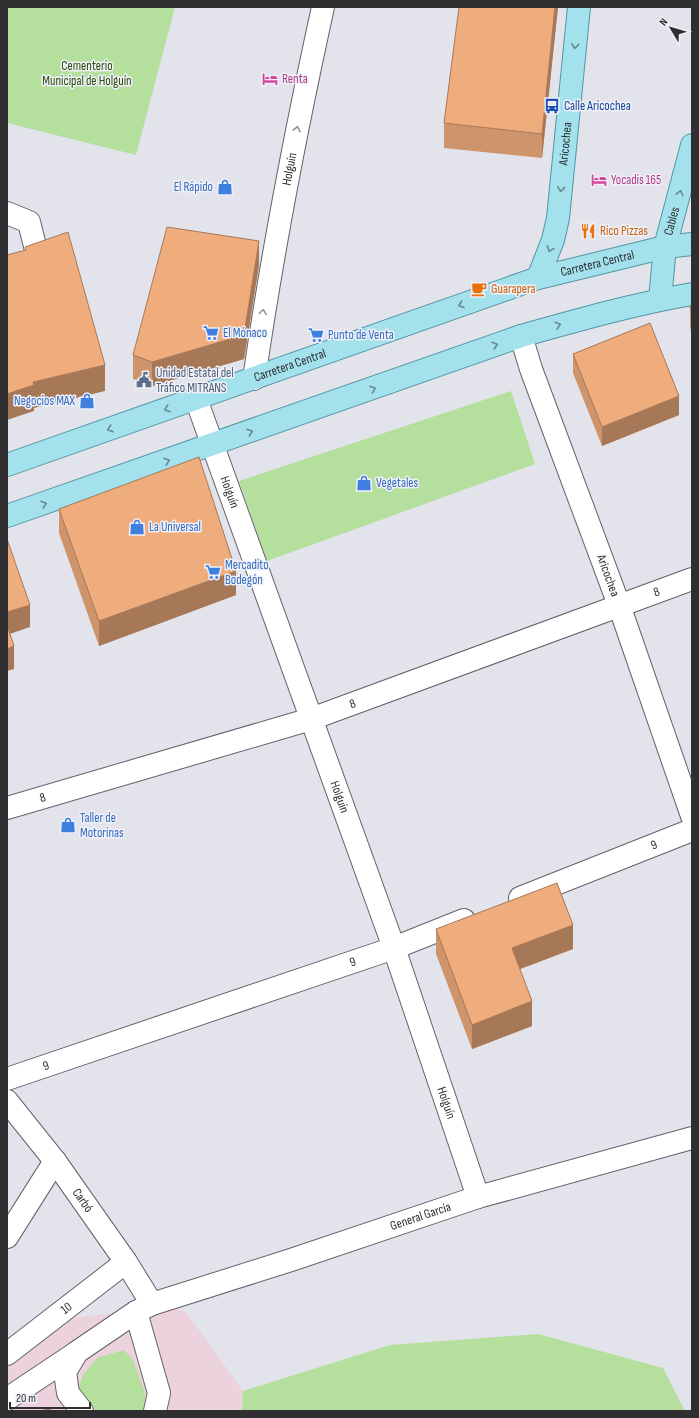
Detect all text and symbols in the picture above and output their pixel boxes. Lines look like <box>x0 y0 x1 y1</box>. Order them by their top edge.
north arrow <box>651 8 691 48</box>
text: N <box>657 16 671 28</box>
one-way arrow <box>571 43 580 49</box>
park label: Cementerio Municipal de Holguín <box>42 58 132 89</box>
hotel icon: Renta <box>261 70 279 88</box>
place label: Renta <box>282 71 308 87</box>
bus stop icon: Calle Aricochea <box>543 97 561 115</box>
place label: Calle Aricochea <box>564 98 631 114</box>
street label: Aricochea <box>555 121 576 167</box>
one-way arrow <box>292 126 300 132</box>
street label: Holguín <box>279 151 301 187</box>
hotel icon: Yocadis 165 <box>590 171 608 189</box>
place label: Yocadis 165 <box>611 172 661 188</box>
shop icon: El Rápido <box>216 178 234 196</box>
place label: El Rápido <box>174 179 213 195</box>
one-way arrow <box>556 186 565 192</box>
one-way arrow <box>675 189 683 196</box>
street label: Cables <box>660 205 683 237</box>
restaurant icon: Rico Pizzas <box>579 222 597 240</box>
place label: Rico Pizzas <box>600 223 648 239</box>
one-way arrow <box>546 245 554 252</box>
street label: Carretera Central <box>559 247 636 280</box>
cafe icon: Guarapera <box>470 280 488 298</box>
place label: Guarapera <box>491 281 536 297</box>
one-way arrow <box>458 300 465 308</box>
one-way arrow <box>258 309 267 315</box>
one-way arrow <box>555 321 562 330</box>
supermarket icon: El Mónaco <box>202 324 220 342</box>
place label: El Mónaco <box>223 325 267 341</box>
supermarket icon: Punto de Venta <box>307 326 325 344</box>
place label: Punto de Venta <box>328 327 394 343</box>
one-way arrow <box>492 342 499 350</box>
street label: Carretera Central <box>252 345 328 385</box>
place label: Unidad Estatal del Tráfico MITRANS <box>156 365 234 396</box>
public building icon: Unidad Estatal del Tráfico MITRANS <box>135 371 153 389</box>
one-way arrow <box>369 385 376 393</box>
shop icon: Negocios MAX <box>78 392 96 410</box>
place label: Negocios MAX <box>14 393 76 409</box>
one-way arrow <box>164 404 171 413</box>
one-way arrow <box>106 424 113 433</box>
one-way arrow <box>247 428 254 436</box>
one-way arrow <box>163 457 170 466</box>
street label: Holguín <box>216 474 243 510</box>
shop icon: Vegetales <box>355 474 373 492</box>
place label: Vegetales <box>376 475 419 491</box>
one-way arrow <box>40 500 47 508</box>
shop icon: La Universal <box>128 518 146 536</box>
place label: La Universal <box>149 519 201 535</box>
street label: Aricochea <box>593 551 623 599</box>
place label: Mercadito Bodegón <box>225 557 269 588</box>
supermarket icon: Mercadito Bodegón <box>204 563 222 581</box>
street label: 8 <box>651 583 662 600</box>
street label: 8 <box>347 695 358 712</box>
street label: Holguín <box>326 779 353 815</box>
street label: 8 <box>38 789 48 806</box>
place label: Taller de Motorinas <box>80 810 124 841</box>
shop icon: Taller de Motorinas <box>59 816 77 834</box>
street label: 9 <box>648 836 660 854</box>
street label: 9 <box>347 953 358 970</box>
street label: 9 <box>41 1057 51 1074</box>
street label: Holguín <box>433 1085 459 1121</box>
street label: Carbó <box>69 1185 97 1215</box>
street label: General García <box>388 1199 453 1234</box>
street label: 10 <box>57 1299 75 1318</box>
scale bar <box>10 1384 90 1410</box>
text: 20 m <box>16 1391 36 1406</box>

